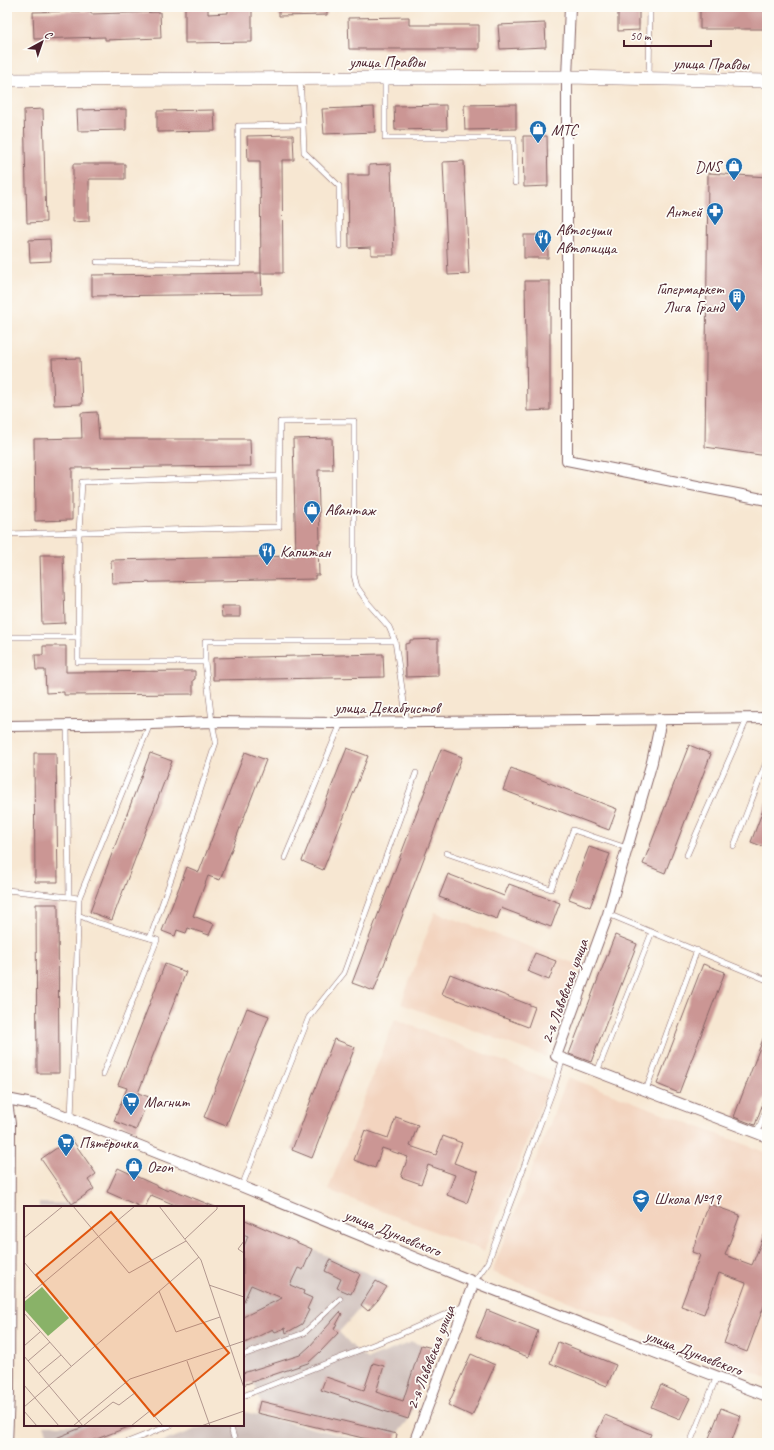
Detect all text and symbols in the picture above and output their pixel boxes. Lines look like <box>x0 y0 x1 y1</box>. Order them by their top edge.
north arrow <box>22 22 62 62</box>
scale bar <box>624 22 711 48</box>
text: С <box>42 27 56 42</box>
text: 50 m <box>630 28 652 44</box>
street label: улица Правды <box>348 52 426 72</box>
street label: улица Правды <box>672 53 751 75</box>
shop icon: МТС <box>528 119 548 144</box>
place label: МТС <box>551 120 580 140</box>
shop icon: DNS <box>724 156 744 181</box>
place label: DNS <box>695 157 723 177</box>
pharmacy icon: Антей <box>705 201 725 226</box>
place label: Антей <box>666 202 703 222</box>
place label: Автосуши Автопицца <box>556 220 618 258</box>
restaurant icon: Автосуши Автопицца <box>533 228 553 253</box>
place label: Гипермаркет Лига Гранд <box>656 279 725 317</box>
building icon: Гипермаркет Лига Гранд <box>727 287 747 312</box>
shop icon: Авантаж <box>302 499 322 524</box>
place label: Авантаж <box>325 500 377 520</box>
restaurant icon: Капитан <box>257 541 277 566</box>
place label: Капитан <box>280 542 332 562</box>
street label: улица Декабристов <box>334 698 443 718</box>
street label: 2-я Львовская улица <box>537 935 593 1046</box>
supermarket icon: Магнит <box>121 1091 141 1116</box>
place label: Магнит <box>144 1092 191 1112</box>
supermarket icon: Пятёрочка <box>56 1132 76 1157</box>
place label: Пятёрочка <box>79 1133 139 1153</box>
shop icon: Ozon <box>124 1156 144 1181</box>
place label: Ozon <box>147 1157 174 1177</box>
school or university icon: Школа №19 <box>631 1188 651 1213</box>
place label: Школа №19 <box>654 1189 723 1209</box>
street label: улица Дунаевского <box>341 1204 446 1262</box>
inset map <box>24 1206 244 1426</box>
street label: 2-я Львовская улица <box>402 1302 460 1412</box>
street label: улица Дунаевского <box>642 1325 747 1381</box>

